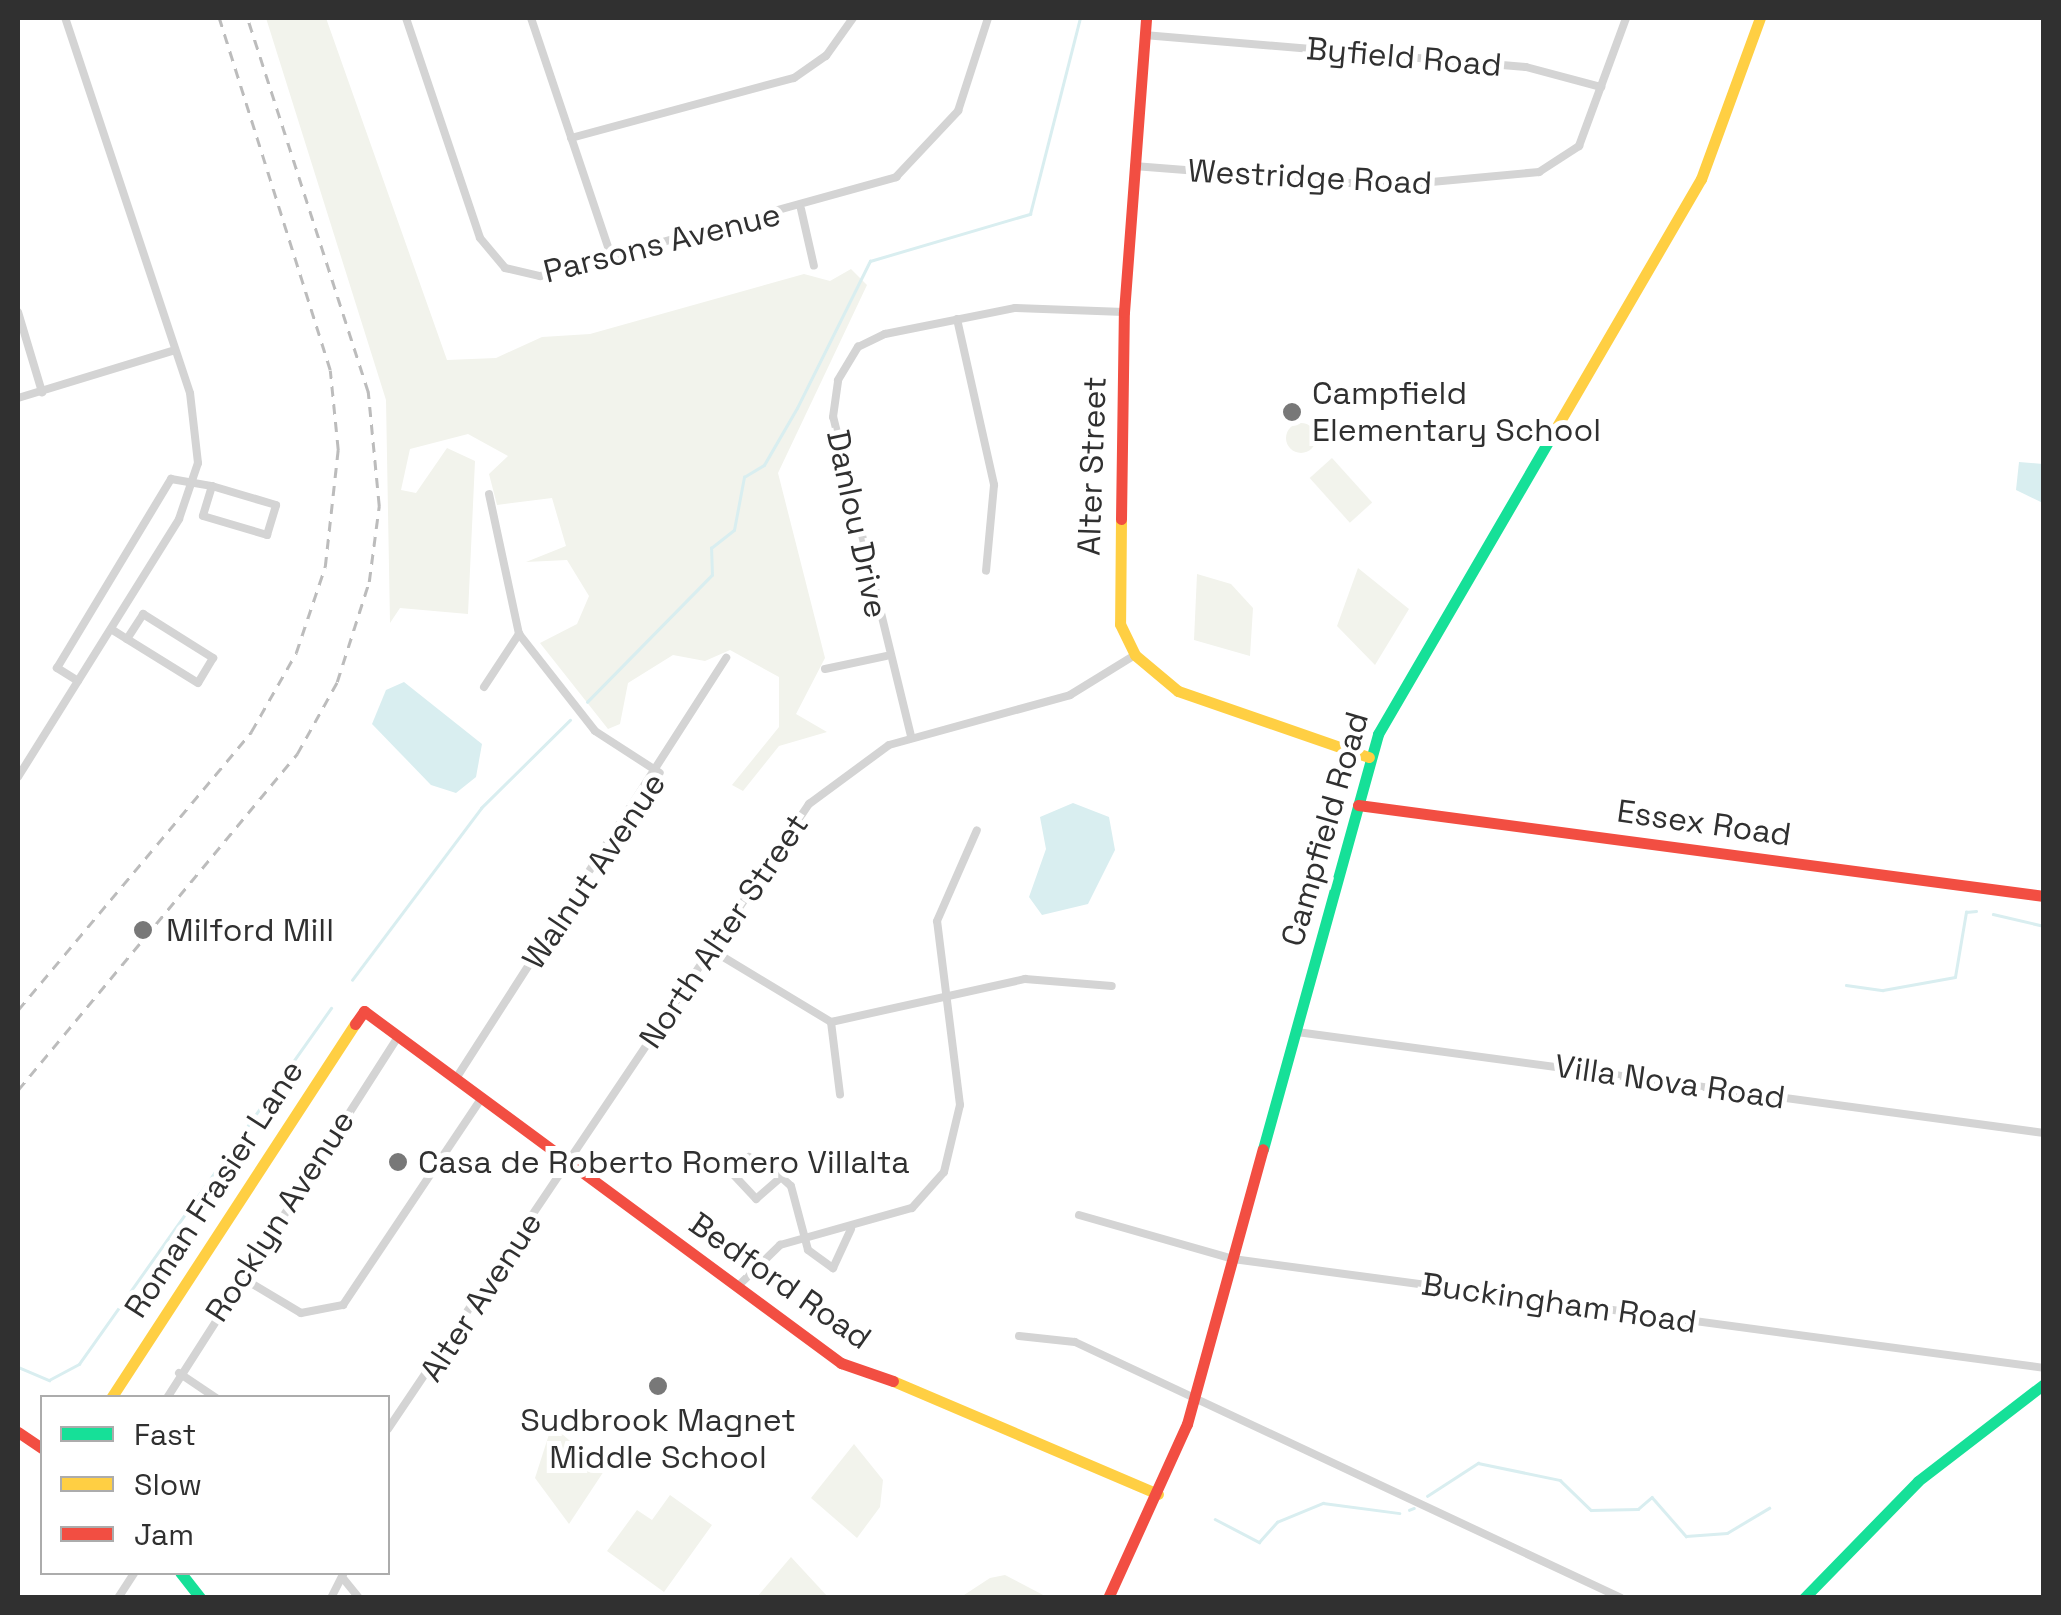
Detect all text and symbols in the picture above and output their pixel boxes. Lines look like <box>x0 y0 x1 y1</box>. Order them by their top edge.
street label: Byfield Road <box>1305 29 1503 85</box>
street label: Westridge Road <box>1187 151 1433 203</box>
street label: Parsons Avenue <box>539 195 785 291</box>
place label: Campfield Elementary School <box>1312 375 1601 450</box>
street label: Alter Street <box>1070 376 1114 556</box>
marker: Campfield Elementary School <box>1281 401 1303 423</box>
street label: Danlou Drive <box>818 426 896 622</box>
street label: Campfield Road <box>1273 707 1377 951</box>
street label: Walnut Avenue <box>514 765 674 977</box>
street label: Essex Road <box>1614 792 1794 854</box>
street label: North Alter Street <box>631 806 817 1056</box>
place label: Milford Mill <box>166 911 334 949</box>
marker: Milford Mill <box>130 917 156 943</box>
street label: Villa Nova Road <box>1552 1047 1788 1117</box>
street label: Roman Frasier Lane <box>116 1053 312 1325</box>
street label: Rocklyn Avenue <box>197 1103 363 1329</box>
place label: Casa de Roberto Romero Villalta <box>418 1143 910 1181</box>
marker: Casa de Roberto Romero Villalta <box>387 1151 409 1173</box>
street label: Bedford Road <box>682 1204 878 1358</box>
street label: Alter Avenue <box>412 1205 550 1389</box>
street label: Buckingham Road <box>1419 1265 1699 1341</box>
marker: Sudbrook Magnet Middle School <box>647 1375 669 1397</box>
legend <box>40 1395 390 1575</box>
place label: Sudbrook Magnet Middle School <box>520 1402 796 1477</box>
text: Fast <box>134 1415 196 1454</box>
text: Slow <box>134 1465 202 1504</box>
text: Jam <box>134 1515 194 1554</box>

